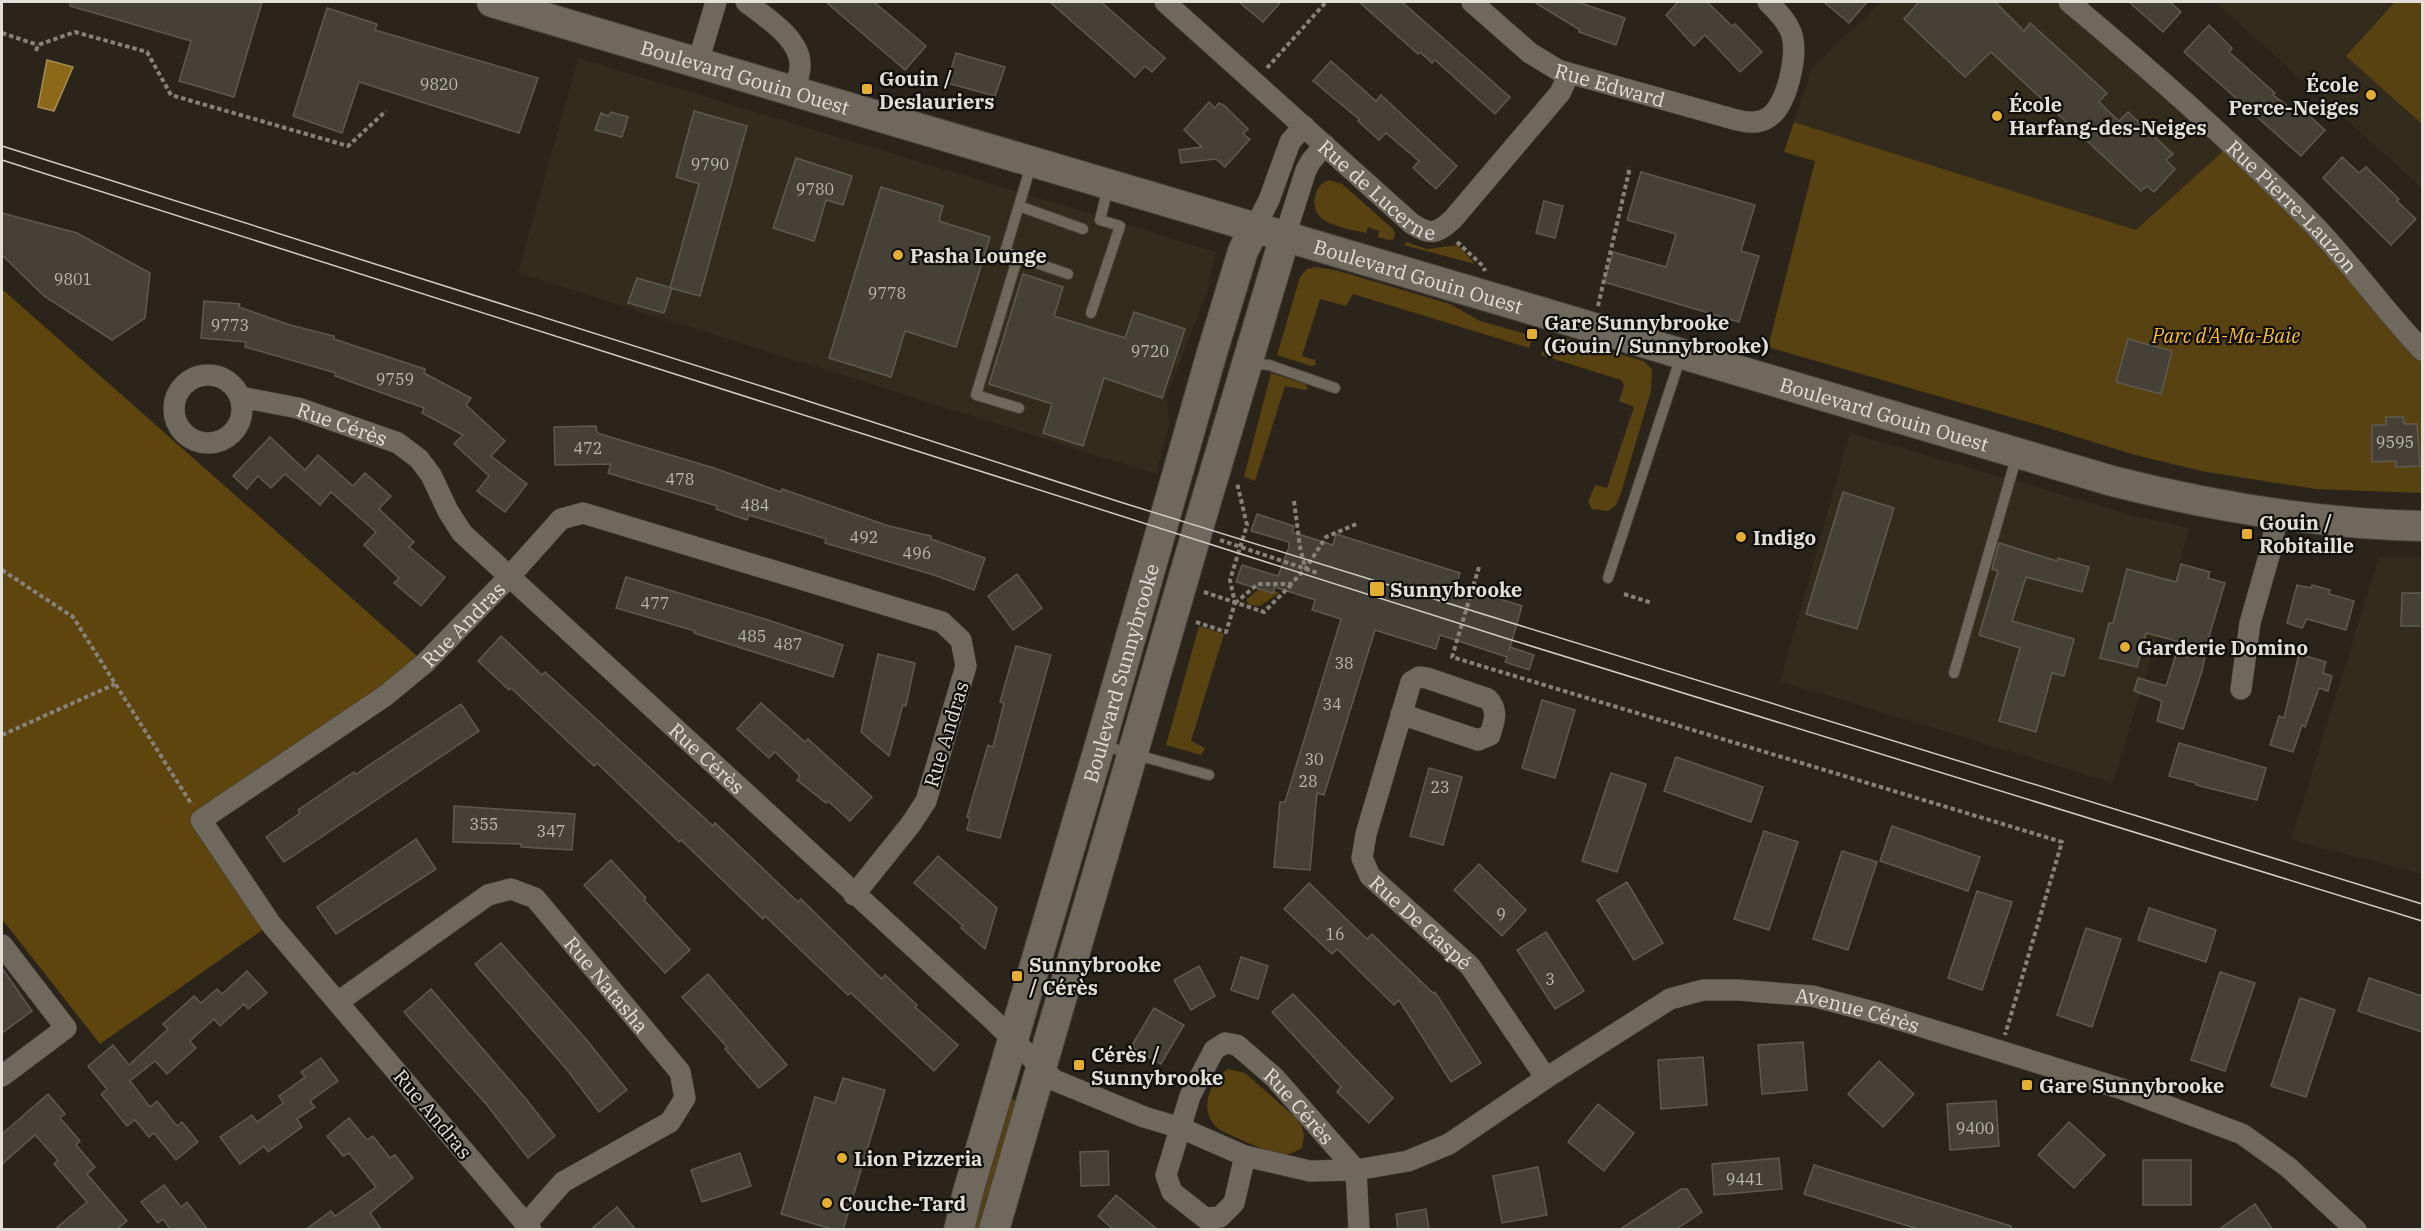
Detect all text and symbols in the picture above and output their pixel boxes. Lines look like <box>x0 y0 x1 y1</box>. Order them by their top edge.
street label: Boulevard Gouin Ouest <box>637 33 853 121</box>
street label: Rue Edward <box>1552 56 1668 113</box>
place label: Gouin / Deslauriers <box>879 65 994 115</box>
place label: École Perce-Neiges <box>2228 71 2359 121</box>
house number: 9820 <box>420 74 458 94</box>
marker: Gouin / Deslauriers <box>860 82 874 96</box>
marker: École Perce-Neiges <box>2364 88 2378 102</box>
place label: École Harfang-des-Neiges <box>2009 91 2207 141</box>
marker: École Harfang-des-Neiges <box>1990 109 2004 123</box>
street label: Rue de Lucerne <box>1313 133 1436 245</box>
street label: Rue Pierre-Lauzon <box>2221 134 2364 279</box>
house number: 9790 <box>691 154 729 174</box>
house number: 9780 <box>796 179 834 199</box>
street label: Boulevard Gouin Ouest <box>1311 232 1526 320</box>
place label: Pasha Lounge <box>910 242 1047 269</box>
marker: Pasha Lounge <box>891 248 905 262</box>
house number: 9801 <box>54 269 92 289</box>
house number: 9778 <box>868 283 906 303</box>
place label: Gare Sunnybrooke (Gouin / Sunnybrooke) <box>1544 309 1769 359</box>
house number: 9773 <box>211 315 249 335</box>
park label: Parc d'A-Ma-Baie <box>2151 322 2300 349</box>
marker: Gare Sunnybrooke (Gouin / Sunnybrooke) <box>1525 327 1539 341</box>
house number: 9720 <box>1131 341 1169 361</box>
house number: 9759 <box>376 369 414 389</box>
street label: Boulevard Gouin Ouest <box>1777 370 1992 457</box>
street label: Rue Cérès <box>294 395 391 452</box>
house number: 9595 <box>2376 432 2414 452</box>
house number: 472 <box>574 438 602 458</box>
house number: 478 <box>666 469 694 489</box>
house number: 484 <box>741 495 769 515</box>
place label: Gouin / Robitaille <box>2259 509 2354 559</box>
place label: Indigo <box>1753 524 1816 551</box>
house number: 492 <box>850 527 878 547</box>
marker: Gouin / Robitaille <box>2240 527 2254 541</box>
marker: Indigo <box>1734 530 1748 544</box>
house number: 496 <box>903 543 931 563</box>
street label: Boulevard Sunnybrooke <box>1076 560 1165 786</box>
street label: Rue Andras <box>415 576 511 673</box>
place label: Sunnybrooke <box>1390 576 1522 603</box>
marker: Sunnybrooke <box>1368 580 1386 598</box>
house number: 477 <box>641 593 669 613</box>
house number: 485 <box>738 626 766 646</box>
house number: 487 <box>774 634 802 654</box>
place label: Garderie Domino <box>2137 634 2308 661</box>
marker: Garderie Domino <box>2118 640 2132 654</box>
house number: 38 <box>1334 653 1354 673</box>
street label: Rue Andras <box>917 678 975 790</box>
house number: 34 <box>1322 694 1342 714</box>
street label: Rue Cérès <box>663 716 751 800</box>
house number: 30 <box>1304 749 1324 769</box>
house number: 28 <box>1298 771 1318 791</box>
house number: 23 <box>1430 777 1450 797</box>
house number: 355 <box>470 814 498 834</box>
house number: 347 <box>537 821 565 841</box>
street label: Rue De Gaspé <box>1364 869 1478 975</box>
house number: 9 <box>1496 904 1506 924</box>
house number: 16 <box>1325 924 1345 944</box>
street label: Rue Natasha <box>559 930 655 1039</box>
place label: Sunnybrooke / Cérès <box>1029 951 1161 1001</box>
marker: Sunnybrooke / Cérès <box>1010 969 1024 983</box>
house number: 3 <box>1545 969 1555 989</box>
street label: Avenue Cérès <box>1794 981 1923 1039</box>
place label: Cérès / Sunnybrooke <box>1091 1041 1223 1091</box>
marker: Cérès / Sunnybrooke <box>1072 1058 1086 1072</box>
street label: Rue Cérès <box>1259 1061 1341 1150</box>
street label: Rue Andras <box>388 1063 478 1165</box>
place label: Gare Sunnybrooke <box>2039 1072 2224 1099</box>
marker: Gare Sunnybrooke <box>2020 1078 2034 1092</box>
house number: 9400 <box>1956 1118 1994 1138</box>
place label: Lion Pizzeria <box>854 1145 983 1172</box>
marker: Lion Pizzeria <box>835 1151 849 1165</box>
house number: 9441 <box>1726 1169 1764 1189</box>
place label: Couche-Tard <box>839 1190 967 1217</box>
marker: Couche-Tard <box>820 1196 834 1210</box>

